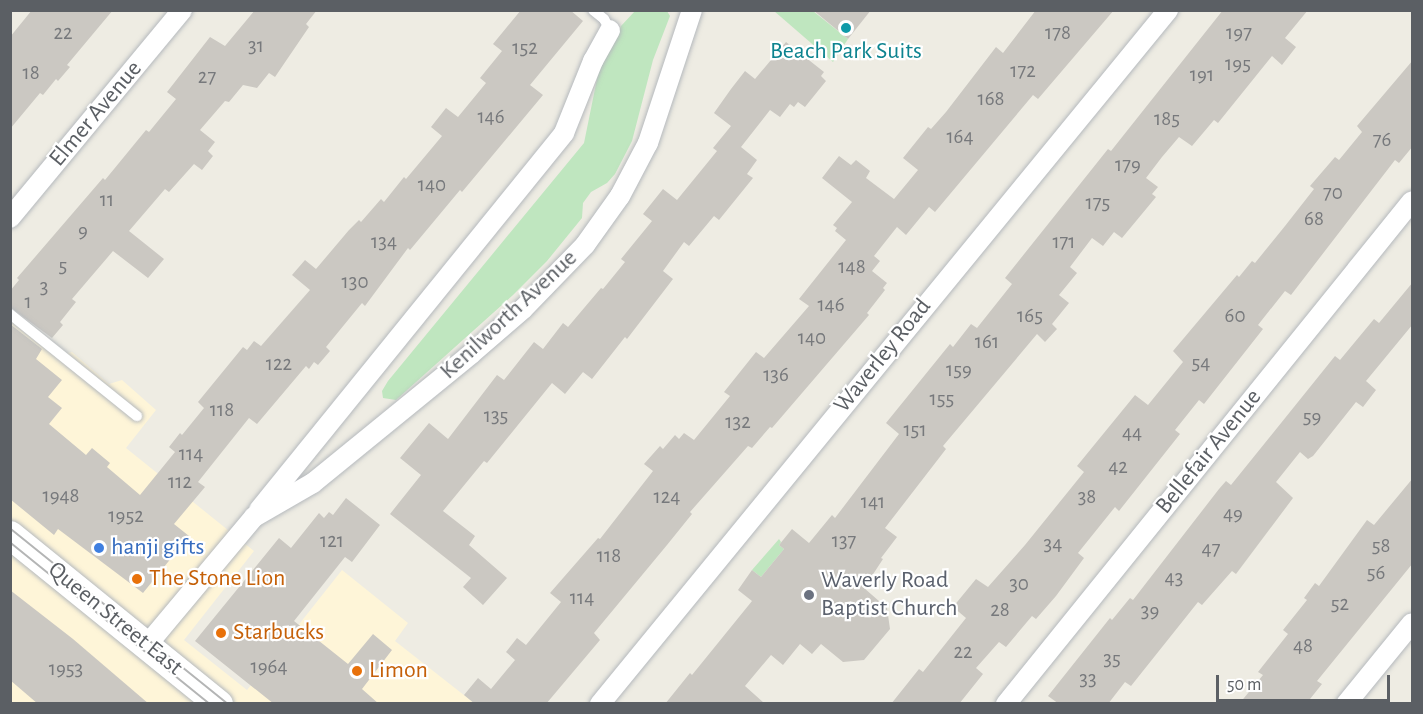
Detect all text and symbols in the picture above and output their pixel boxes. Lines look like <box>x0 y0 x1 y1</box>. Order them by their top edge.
house number: 22 <box>53 20 73 46</box>
house number: 178 <box>1045 20 1071 46</box>
house number: 197 <box>1226 20 1252 46</box>
marker: Beach Park Suits <box>839 21 853 35</box>
house number: 31 <box>248 33 264 59</box>
house number: 152 <box>512 35 538 61</box>
place label: Beach Park Suits <box>770 38 922 66</box>
house number: 195 <box>1225 51 1251 77</box>
street label: Elmer Avenue <box>43 55 149 173</box>
house number: 172 <box>1010 58 1036 84</box>
house number: 18 <box>22 60 40 86</box>
house number: 191 <box>1190 62 1214 88</box>
house number: 27 <box>198 64 216 90</box>
house number: 168 <box>977 86 1005 112</box>
house number: 146 <box>477 104 505 130</box>
house number: 185 <box>1154 106 1180 132</box>
house number: 164 <box>946 124 974 150</box>
house number: 76 <box>1373 127 1391 153</box>
house number: 179 <box>1115 152 1141 178</box>
house number: 140 <box>418 172 446 198</box>
house number: 70 <box>1323 180 1343 206</box>
house number: 11 <box>100 187 114 213</box>
house number: 175 <box>1086 190 1110 216</box>
house number: 68 <box>1304 206 1324 232</box>
house number: 9 <box>78 218 88 244</box>
house number: 134 <box>371 229 397 255</box>
house number: 171 <box>1052 229 1076 255</box>
street label: Kenilworth Avenue <box>434 244 584 386</box>
house number: 5 <box>59 253 67 279</box>
house number: 148 <box>838 254 866 280</box>
house number: 130 <box>342 269 368 295</box>
house number: 3 <box>40 274 48 300</box>
house number: 1 <box>24 289 32 315</box>
house number: 146 <box>817 292 845 318</box>
street label: Waverley Road <box>828 293 938 419</box>
house number: 165 <box>1017 303 1043 329</box>
house number: 60 <box>1225 303 1245 329</box>
house number: 140 <box>798 325 826 351</box>
house number: 161 <box>975 329 999 355</box>
house number: 54 <box>1192 350 1210 376</box>
house number: 122 <box>266 351 292 377</box>
house number: 159 <box>946 357 972 383</box>
house number: 136 <box>763 362 789 388</box>
street label: Bellefair Avenue <box>1150 384 1268 520</box>
house number: 155 <box>930 386 954 412</box>
house number: 118 <box>210 397 234 423</box>
house number: 135 <box>484 403 508 429</box>
house number: 59 <box>1303 404 1321 430</box>
house number: 132 <box>725 409 751 435</box>
house number: 151 <box>903 417 927 443</box>
house number: 44 <box>1122 420 1142 446</box>
house number: 114 <box>179 441 203 467</box>
house number: 42 <box>1108 454 1128 480</box>
house number: 112 <box>168 469 192 495</box>
house number: 1948 <box>42 483 80 509</box>
house number: 124 <box>654 484 680 510</box>
house number: 38 <box>1078 484 1096 510</box>
house number: 141 <box>861 489 885 515</box>
house number: 49 <box>1223 501 1243 527</box>
house number: 1952 <box>108 503 144 529</box>
house number: 121 <box>320 528 344 554</box>
house number: 137 <box>832 528 856 554</box>
house number: 34 <box>1044 531 1062 557</box>
house number: 58 <box>1372 533 1390 559</box>
place label: hanji gifts <box>111 534 204 562</box>
house number: 47 <box>1202 536 1220 562</box>
marker: hanji gifts <box>92 541 106 555</box>
house number: 118 <box>597 543 621 569</box>
street label: Queen Street East <box>42 556 188 682</box>
house number: 56 <box>1367 560 1385 586</box>
place label: The Stone Lion <box>149 565 285 593</box>
house number: 43 <box>1165 565 1183 591</box>
place label: Waverly Road Baptist Church <box>821 567 958 623</box>
house number: 30 <box>1009 571 1029 597</box>
marker: The Stone Lion <box>130 572 144 586</box>
house number: 114 <box>570 585 594 611</box>
marker: Waverly Road Baptist Church <box>802 588 816 602</box>
house number: 52 <box>1331 591 1349 617</box>
house number: 28 <box>990 597 1010 623</box>
house number: 39 <box>1141 598 1159 624</box>
place label: Starbucks <box>233 619 324 647</box>
marker: Starbucks <box>214 626 228 640</box>
house number: 48 <box>1293 633 1313 659</box>
house number: 22 <box>953 639 973 665</box>
house number: 35 <box>1103 646 1121 672</box>
house number: 1964 <box>250 654 288 680</box>
house number: 1953 <box>49 656 83 682</box>
place label: Limon <box>369 657 428 685</box>
scale bar <box>1219 663 1393 701</box>
marker: Limon <box>350 664 364 678</box>
house number: 33 <box>1079 666 1097 692</box>
text: 50 m <box>1227 676 1261 694</box>

